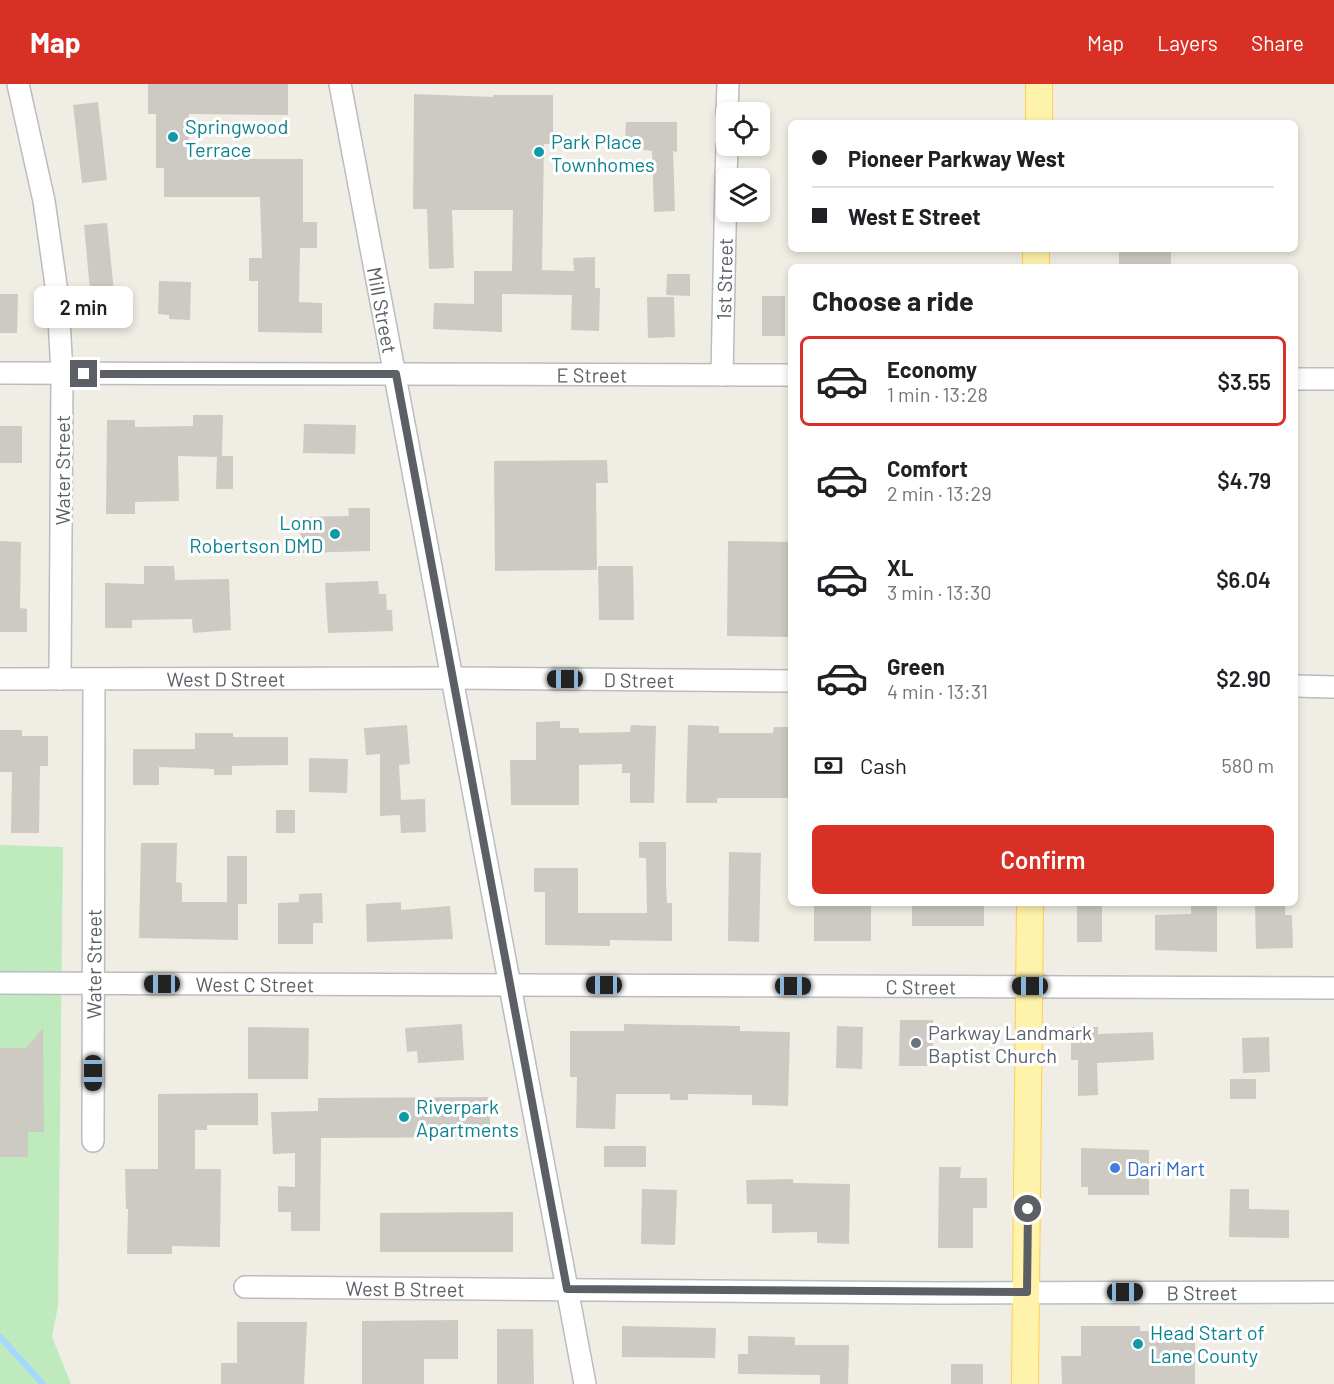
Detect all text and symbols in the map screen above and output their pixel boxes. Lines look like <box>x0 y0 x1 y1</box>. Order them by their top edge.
text: Map <box>30 25 81 59</box>
text: Map <box>1087 30 1124 55</box>
text: Layers <box>1157 30 1218 55</box>
text: Share <box>1251 30 1304 55</box>
map controls <box>716 102 770 222</box>
button: locate <box>716 102 770 156</box>
place label: Springwood Terrace <box>185 114 288 161</box>
place label: Park Place Townhomes <box>551 129 655 176</box>
marker: Springwood Terrace <box>166 130 180 144</box>
marker: Park Place Townhomes <box>532 145 546 159</box>
text: Pioneer Parkway West <box>848 145 1065 171</box>
button: layers <box>716 168 770 222</box>
text: West E Street <box>848 203 981 229</box>
street label: 1st Street <box>711 238 737 321</box>
street label: Mill Street <box>363 265 402 355</box>
text: Choose a ride <box>812 284 974 316</box>
callout: 2 min <box>34 287 134 329</box>
text: 2 min <box>60 295 107 319</box>
icon: car <box>815 354 869 408</box>
text: Economy <box>887 356 977 382</box>
route end <box>70 360 97 387</box>
street label: E Street <box>557 362 627 387</box>
text: $3.55 <box>1218 368 1271 394</box>
text: 1 min · 13:28 <box>887 382 988 406</box>
street label: Water Street <box>50 415 74 525</box>
icon: car <box>815 453 869 507</box>
text: Comfort <box>887 455 968 481</box>
text: $4.79 <box>1217 467 1271 493</box>
text: 2 min · 13:29 <box>887 481 992 505</box>
place label: Lonn Robertson DMD <box>189 510 323 557</box>
marker: Lonn Robertson DMD <box>328 527 342 541</box>
icon: car <box>815 552 869 606</box>
text: XL <box>887 554 913 580</box>
text: $6.04 <box>1216 566 1271 592</box>
text: 3 min · 13:30 <box>887 580 992 604</box>
icon: car <box>815 651 869 705</box>
text: Green <box>887 653 945 679</box>
text: $2.90 <box>1216 665 1271 691</box>
street label: West D Street <box>166 666 286 691</box>
street label: D Street <box>603 667 675 692</box>
car <box>547 670 583 688</box>
text: 4 min · 13:31 <box>887 679 988 703</box>
icon: cash <box>812 749 845 782</box>
text: Cash <box>860 752 907 778</box>
text: 580 m <box>1221 753 1274 777</box>
button: Confirm <box>812 825 1274 894</box>
street label: Water Street <box>81 909 106 1019</box>
street label: West C Street <box>196 972 314 996</box>
street label: C Street <box>886 974 956 999</box>
car <box>144 975 180 993</box>
car <box>586 976 622 994</box>
car <box>775 977 811 995</box>
car <box>1012 977 1048 995</box>
place label: Parkway Landmark Baptist Church <box>928 1020 1092 1067</box>
marker: Parkway Landmark Baptist Church <box>909 1036 923 1050</box>
car <box>84 1055 102 1091</box>
place label: Riverpark Apartments <box>416 1094 519 1141</box>
marker: Riverpark Apartments <box>397 1110 411 1124</box>
place label: Dari Mart <box>1127 1156 1205 1180</box>
marker: Dari Mart <box>1108 1161 1122 1175</box>
route start <box>1014 1195 1041 1222</box>
street label: West B Street <box>345 1276 465 1301</box>
street label: B Street <box>1166 1280 1238 1304</box>
car <box>1107 1283 1143 1301</box>
place label: Head Start of Lane County <box>1150 1320 1265 1367</box>
marker: Head Start of Lane County <box>1131 1337 1145 1351</box>

